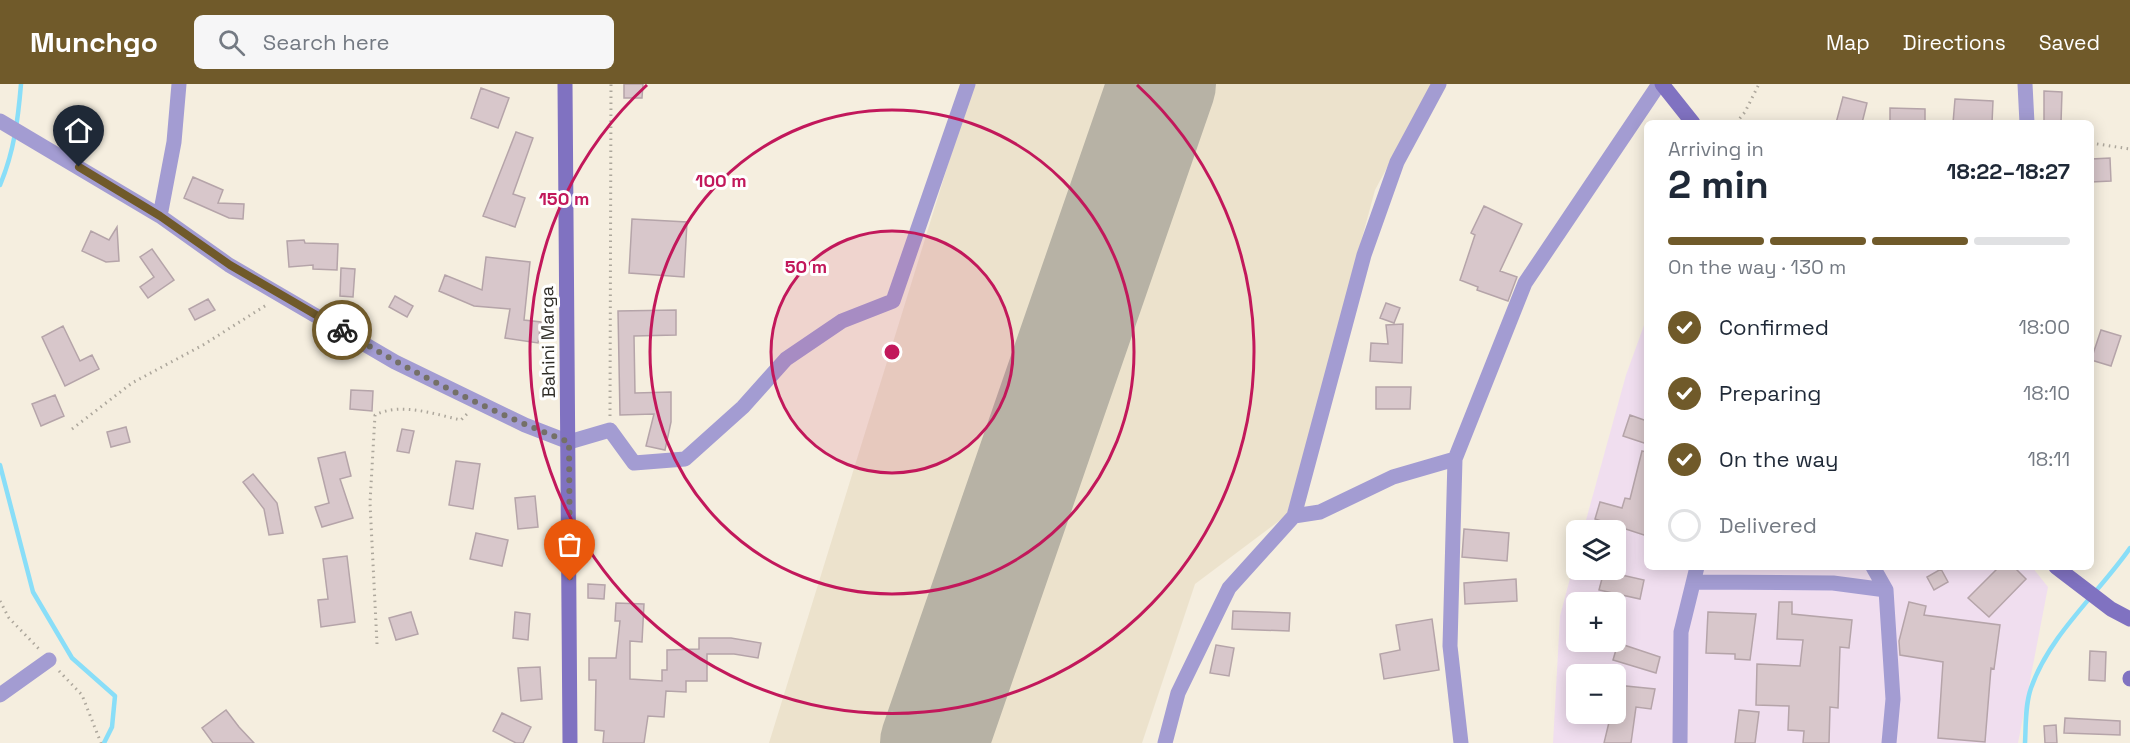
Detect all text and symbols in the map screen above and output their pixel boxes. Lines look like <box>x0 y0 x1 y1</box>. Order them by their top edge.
search box <box>194 15 614 69</box>
text: Munchgo <box>30 24 158 60</box>
icon: search <box>215 26 248 59</box>
text: Search here <box>263 28 390 56</box>
text: Map <box>1826 29 1870 56</box>
text: Directions <box>1903 29 2006 56</box>
text: Saved <box>2039 29 2100 56</box>
pin <box>53 105 104 167</box>
icon: home <box>62 114 95 147</box>
text: Arriving in <box>1668 136 1764 162</box>
text: 18:22–18:27 <box>1947 157 2070 185</box>
text: 2 min <box>1668 160 1769 209</box>
text: 100 m <box>695 169 747 192</box>
text: 150 m <box>539 187 589 210</box>
text: On the way · 130 m <box>1668 254 1846 280</box>
text: 50 m <box>785 255 827 278</box>
street label: Bahini Marga <box>535 286 560 398</box>
courier <box>312 300 372 360</box>
icon: check <box>1668 311 1701 344</box>
text: Confirmed <box>1719 313 1829 341</box>
icon: bike <box>326 314 359 347</box>
text: 18:00 <box>2018 314 2070 340</box>
centre of rings <box>882 342 902 362</box>
icon: check <box>1668 377 1701 410</box>
text: Preparing <box>1719 379 1821 407</box>
text: 18:10 <box>2023 380 2070 406</box>
icon: check <box>1668 443 1701 476</box>
text: On the way <box>1719 445 1838 473</box>
text: 18:11 <box>2027 446 2070 472</box>
text: Delivered <box>1719 511 1817 539</box>
pin <box>544 519 595 581</box>
map controls <box>1566 520 1626 724</box>
button: layers <box>1566 520 1626 580</box>
icon: bag <box>553 528 586 561</box>
button: + <box>1566 592 1626 652</box>
button: − <box>1566 664 1626 724</box>

